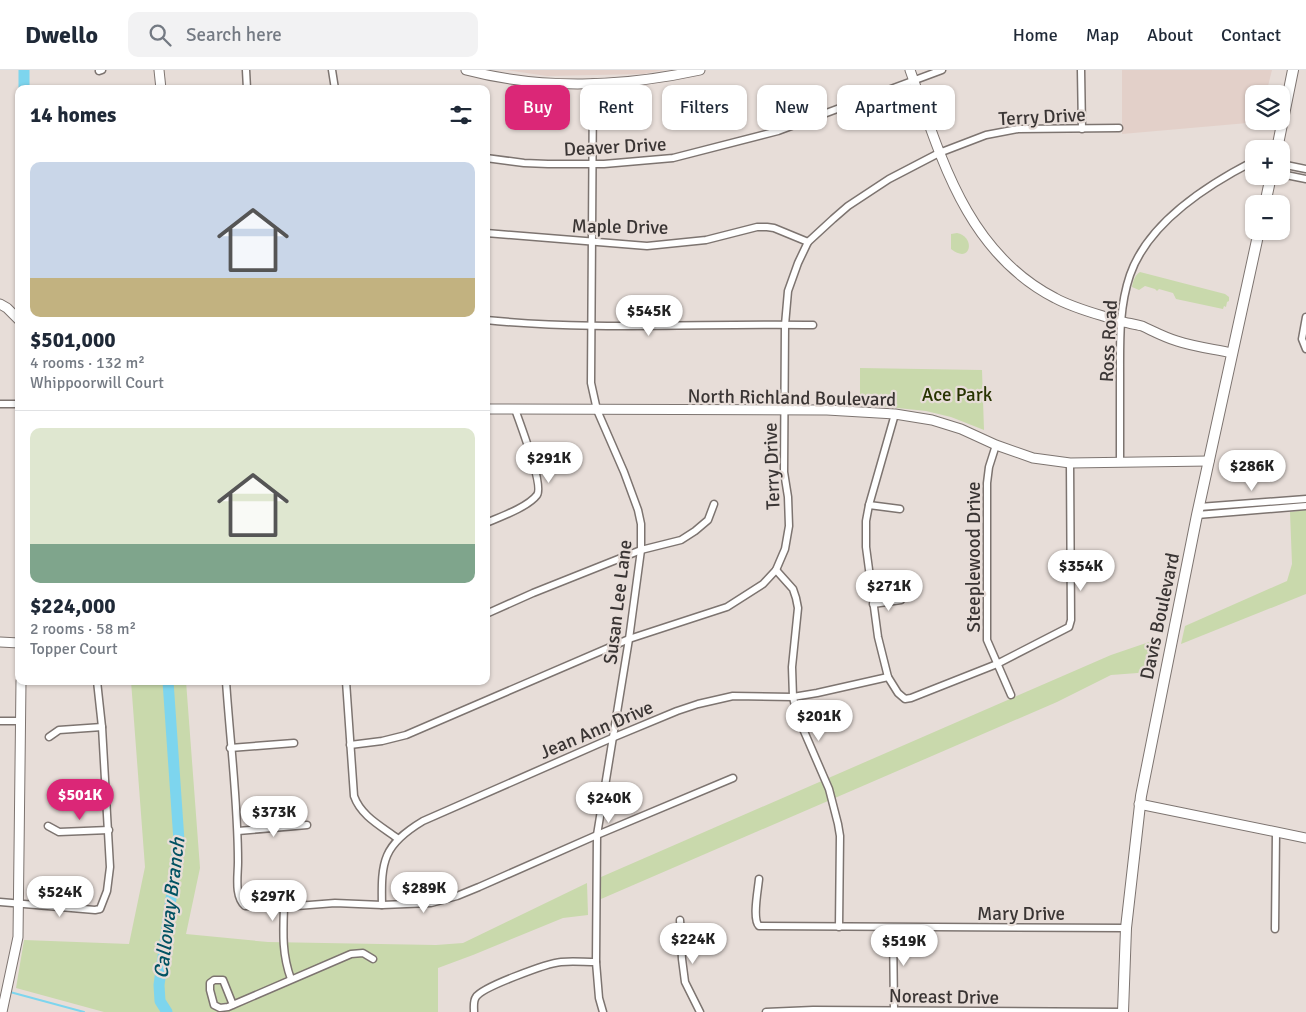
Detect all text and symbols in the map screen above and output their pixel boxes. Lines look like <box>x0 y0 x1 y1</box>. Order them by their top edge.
search box <box>128 12 478 57</box>
text: Dwello <box>25 20 98 50</box>
icon: search <box>146 21 174 49</box>
text: Search here <box>186 23 282 47</box>
text: Home <box>1013 24 1058 46</box>
text: Map <box>1086 24 1119 46</box>
text: About <box>1147 24 1193 46</box>
text: Contact <box>1221 24 1281 46</box>
chip: Buy <box>505 85 570 130</box>
chip: Rent <box>580 85 652 130</box>
chip: Filters <box>662 85 747 130</box>
chip: New <box>757 85 827 130</box>
chip: Apartment <box>837 85 955 130</box>
map controls <box>1245 85 1290 240</box>
button: layers <box>1245 85 1290 130</box>
icon: filters <box>447 101 475 129</box>
text: 14 homes <box>30 102 116 128</box>
street label: Terry Drive <box>998 103 1086 131</box>
street label: Deaver Drive <box>563 132 667 162</box>
button: + <box>1245 140 1290 185</box>
icon: home <box>208 195 298 285</box>
button: − <box>1245 195 1290 240</box>
street label: Maple Drive <box>571 214 668 240</box>
pin: $545K <box>614 294 684 337</box>
street label: Ross Road <box>1095 299 1123 383</box>
text: $545K <box>627 301 671 321</box>
text: $501,000 <box>30 327 116 353</box>
text: 4 rooms · 132 m² <box>30 353 145 373</box>
text: Whippoorwill Court <box>30 373 164 393</box>
park label: Ace Park <box>922 383 993 407</box>
street label: North Richland Boulevard <box>687 384 897 412</box>
street label: Terry Drive <box>758 422 786 510</box>
pin: $291K <box>514 442 584 484</box>
text: $291K <box>527 448 571 468</box>
pin: $286K <box>1217 450 1287 492</box>
text: $286K <box>1230 456 1274 476</box>
icon: home <box>208 460 298 550</box>
street label: Steeplewood Drive <box>962 482 986 632</box>
street label: Susan Lee Lane <box>598 538 638 666</box>
pin: $354K <box>1046 550 1116 592</box>
street label: Davis Boulevard <box>1135 551 1185 682</box>
text: $354K <box>1059 556 1103 576</box>
pin: $271K <box>854 570 924 612</box>
text: $271K <box>867 576 911 596</box>
text: $224,000 <box>30 593 116 619</box>
text: 2 rooms · 58 m² <box>30 619 136 639</box>
text: Topper Court <box>30 639 118 659</box>
street label: Jean Ann Drive <box>536 695 657 765</box>
pin: $201K <box>784 700 854 742</box>
text: $201K <box>797 706 841 726</box>
pin: $501K <box>45 778 115 821</box>
pin: $240K <box>574 782 644 824</box>
text: $501K <box>58 785 102 805</box>
text: $240K <box>587 788 631 808</box>
pin: $373K <box>239 796 309 838</box>
text: $373K <box>252 802 296 822</box>
water label: Calloway Branch <box>148 835 191 980</box>
pin: $289K <box>389 872 459 914</box>
pin: $524K <box>25 876 95 918</box>
text: $289K <box>402 878 446 898</box>
pin: $297K <box>238 880 308 922</box>
text: $524K <box>38 882 82 902</box>
text: $297K <box>251 886 295 906</box>
street label: Mary Drive <box>977 902 1065 926</box>
pin: $224K <box>658 922 728 965</box>
pin: $519K <box>869 924 939 967</box>
text: $224K <box>671 929 715 949</box>
text: $519K <box>882 931 926 951</box>
street label: Noreast Drive <box>889 984 999 1010</box>

